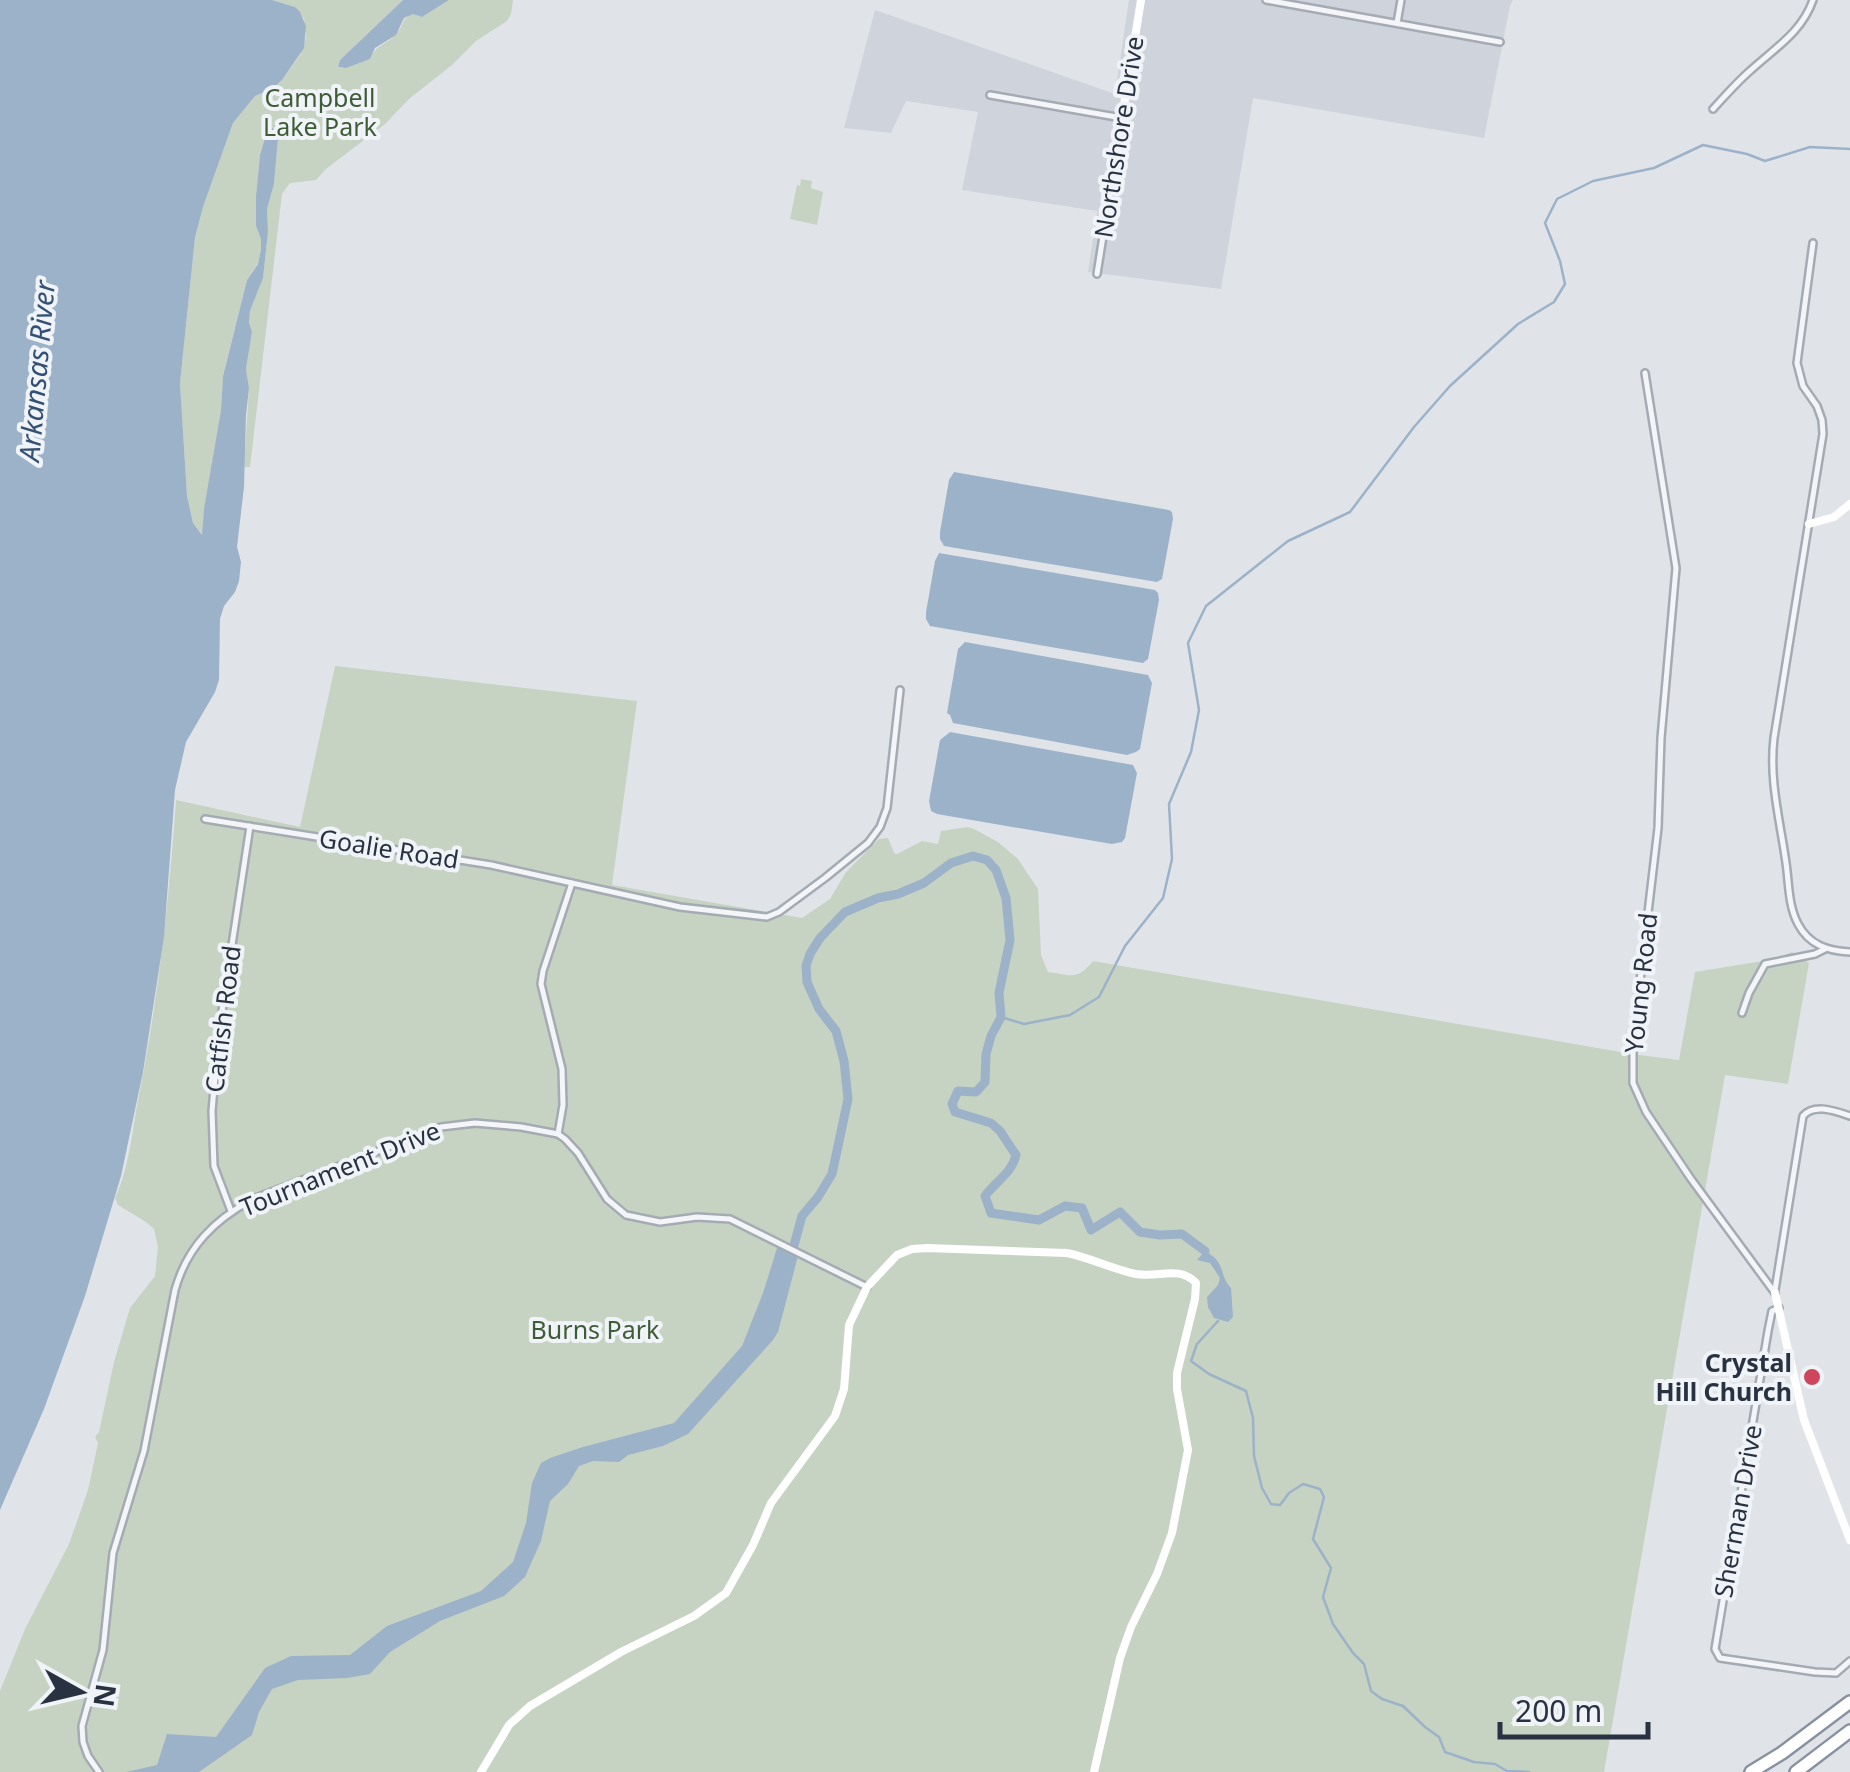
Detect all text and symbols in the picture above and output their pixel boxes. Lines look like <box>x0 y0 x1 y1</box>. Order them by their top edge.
street label: Northshore Drive <box>1085 34 1151 240</box>
park label: Campbell Lake Park <box>263 80 378 143</box>
water label: Arkansas River <box>9 277 63 465</box>
street label: Goalie Road <box>317 820 461 876</box>
street label: Young Road <box>1616 911 1664 1055</box>
street label: Catfish Road <box>196 943 248 1094</box>
street label: Tournament Drive <box>235 1112 445 1224</box>
park label: Burns Park <box>531 1312 660 1346</box>
place label: Crystal Hill Church <box>1656 1345 1792 1408</box>
marker: Crystal Hill Church <box>1801 1366 1823 1388</box>
street label: Sherman Drive <box>1705 1422 1769 1600</box>
north arrow <box>30 1642 130 1742</box>
scale bar <box>1500 1677 1648 1739</box>
text: N <box>85 1682 126 1710</box>
text: 200 m <box>1515 1690 1602 1731</box>

